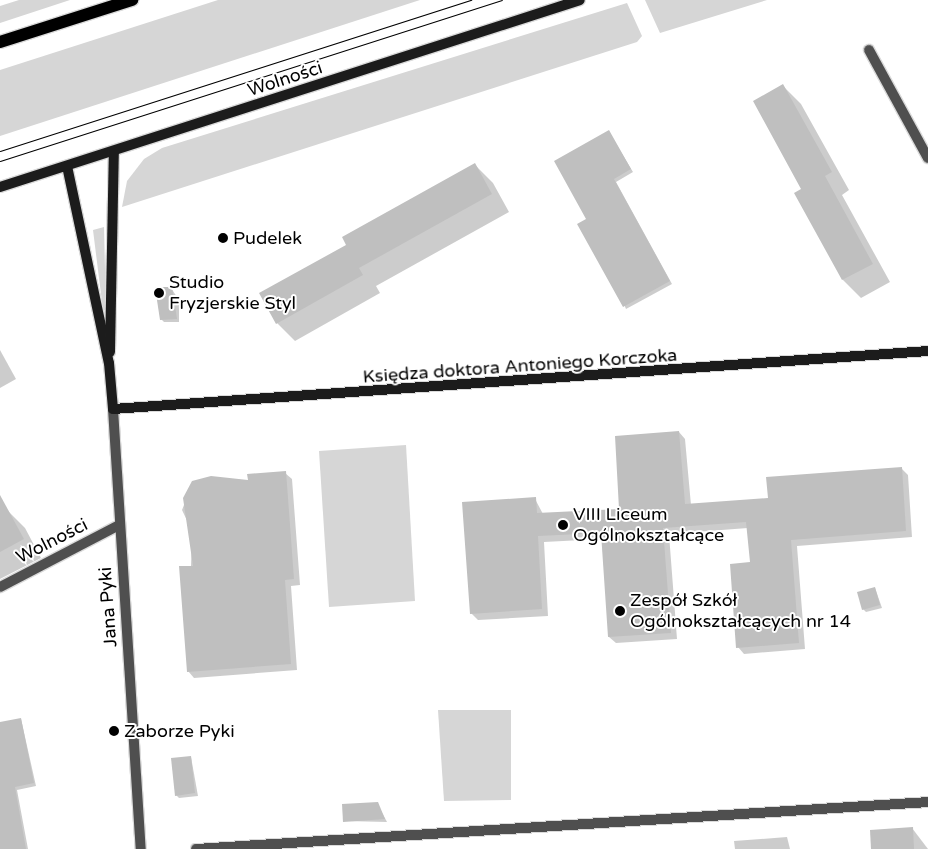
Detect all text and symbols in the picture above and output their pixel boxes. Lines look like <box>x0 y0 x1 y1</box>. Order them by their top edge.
street label: Wolności <box>245 57 325 101</box>
place label: Pudelek <box>233 227 302 249</box>
marker: Pudelek <box>217 232 229 244</box>
place label: Studio Fryzjerskie Styl <box>169 272 296 314</box>
marker: Studio Fryzjerskie Styl <box>153 287 165 299</box>
street label: Księdza doktora Antoniego Korczoka <box>362 344 678 388</box>
place label: VIII Liceum Ogólnokształcące <box>573 504 724 546</box>
street label: Wolności <box>13 514 91 568</box>
marker: VIII Liceum Ogólnokształcące <box>557 519 569 531</box>
street label: Jana Pyki <box>94 566 122 648</box>
place label: Zespół Szkół Ogólnokształcących nr 14 <box>630 590 851 632</box>
marker: Zespół Szkół Ogólnokształcących nr 14 <box>614 605 626 617</box>
place label: Zaborze Pyki <box>124 720 235 742</box>
marker: Zaborze Pyki <box>108 725 120 737</box>

